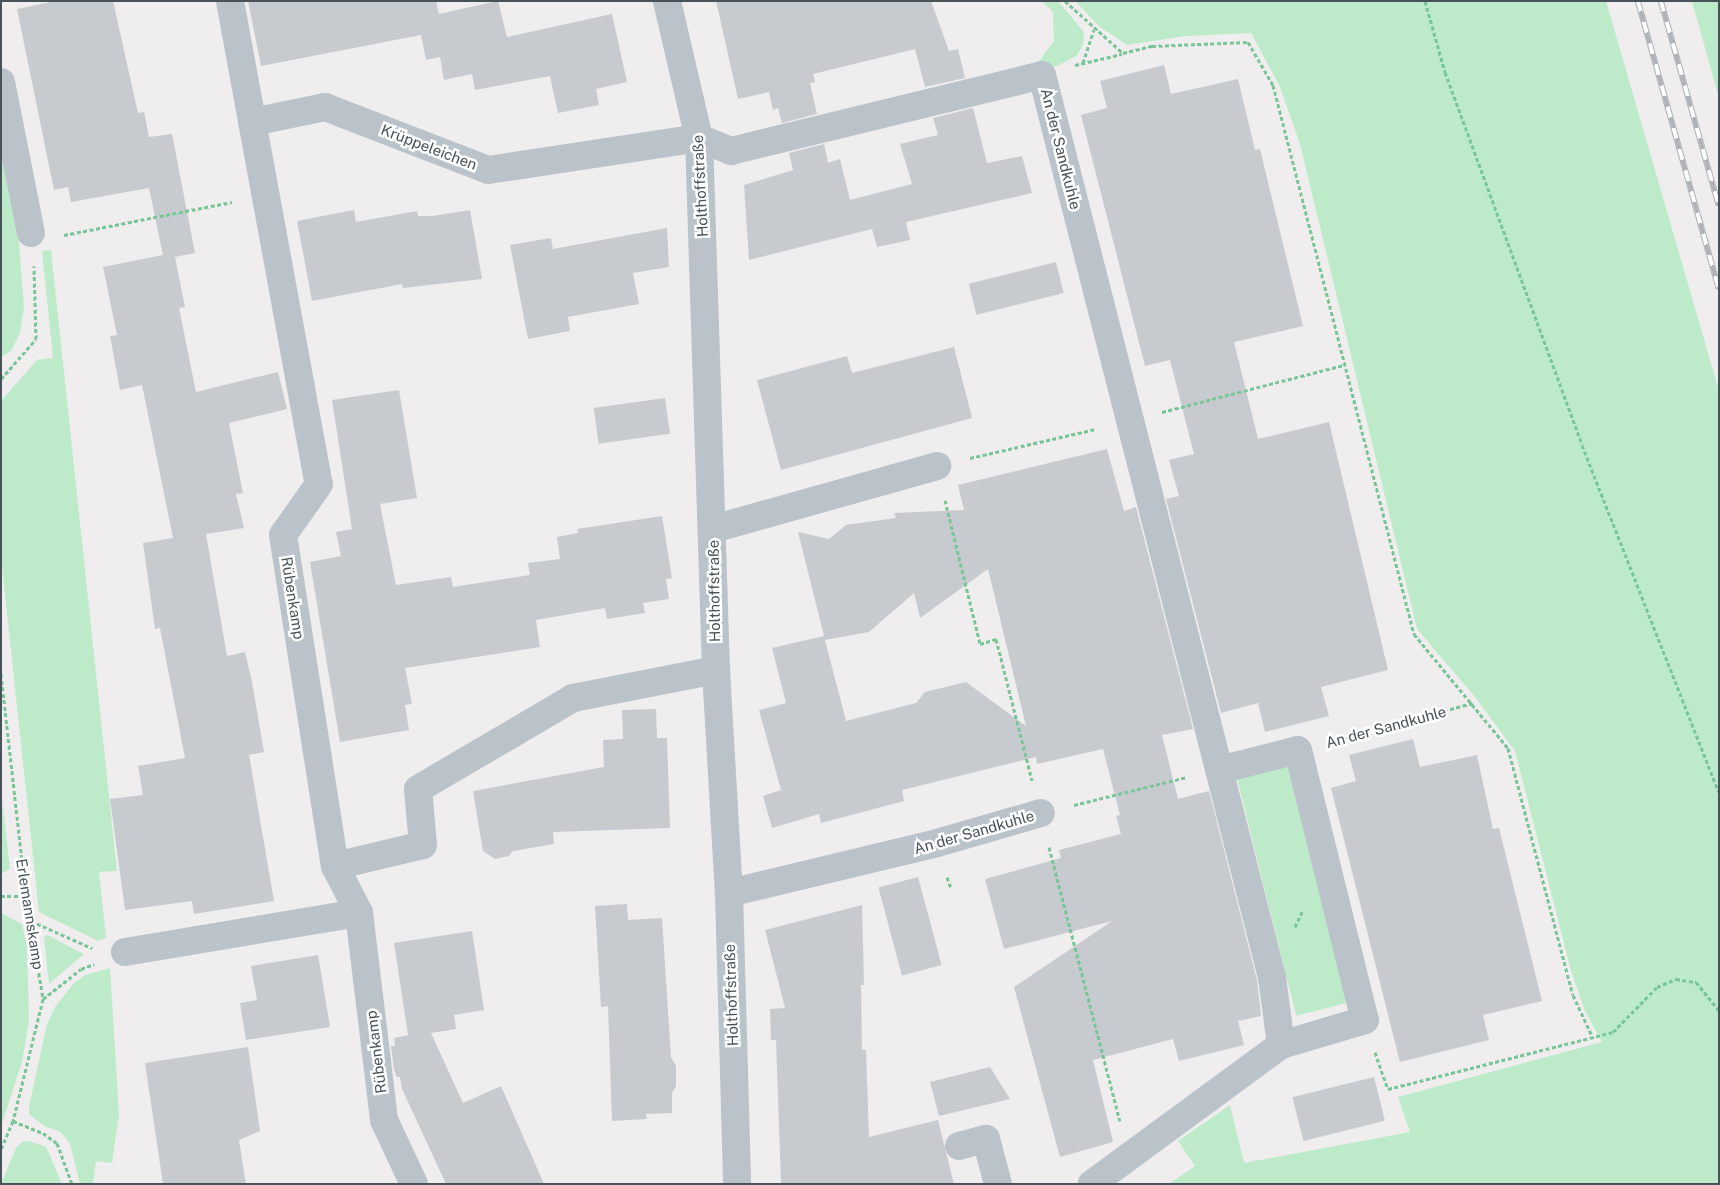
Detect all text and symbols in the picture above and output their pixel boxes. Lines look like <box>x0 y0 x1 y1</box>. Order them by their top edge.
street label: An der Sandkuhle <box>1037 87 1085 211</box>
street label: Krüppeleichen <box>378 120 480 174</box>
street label: Holthoffstraße <box>688 134 712 238</box>
street label: Holthoffstraße <box>704 540 724 642</box>
street label: Rübenkamp <box>278 555 308 641</box>
street label: An der Sandkuhle <box>1324 702 1448 752</box>
street label: An der Sandkuhle <box>912 806 1036 858</box>
street label: Erlemannskamp <box>12 857 48 971</box>
street label: Holthoffstraße <box>720 944 742 1046</box>
street label: Rübenkamp <box>362 1010 390 1094</box>

